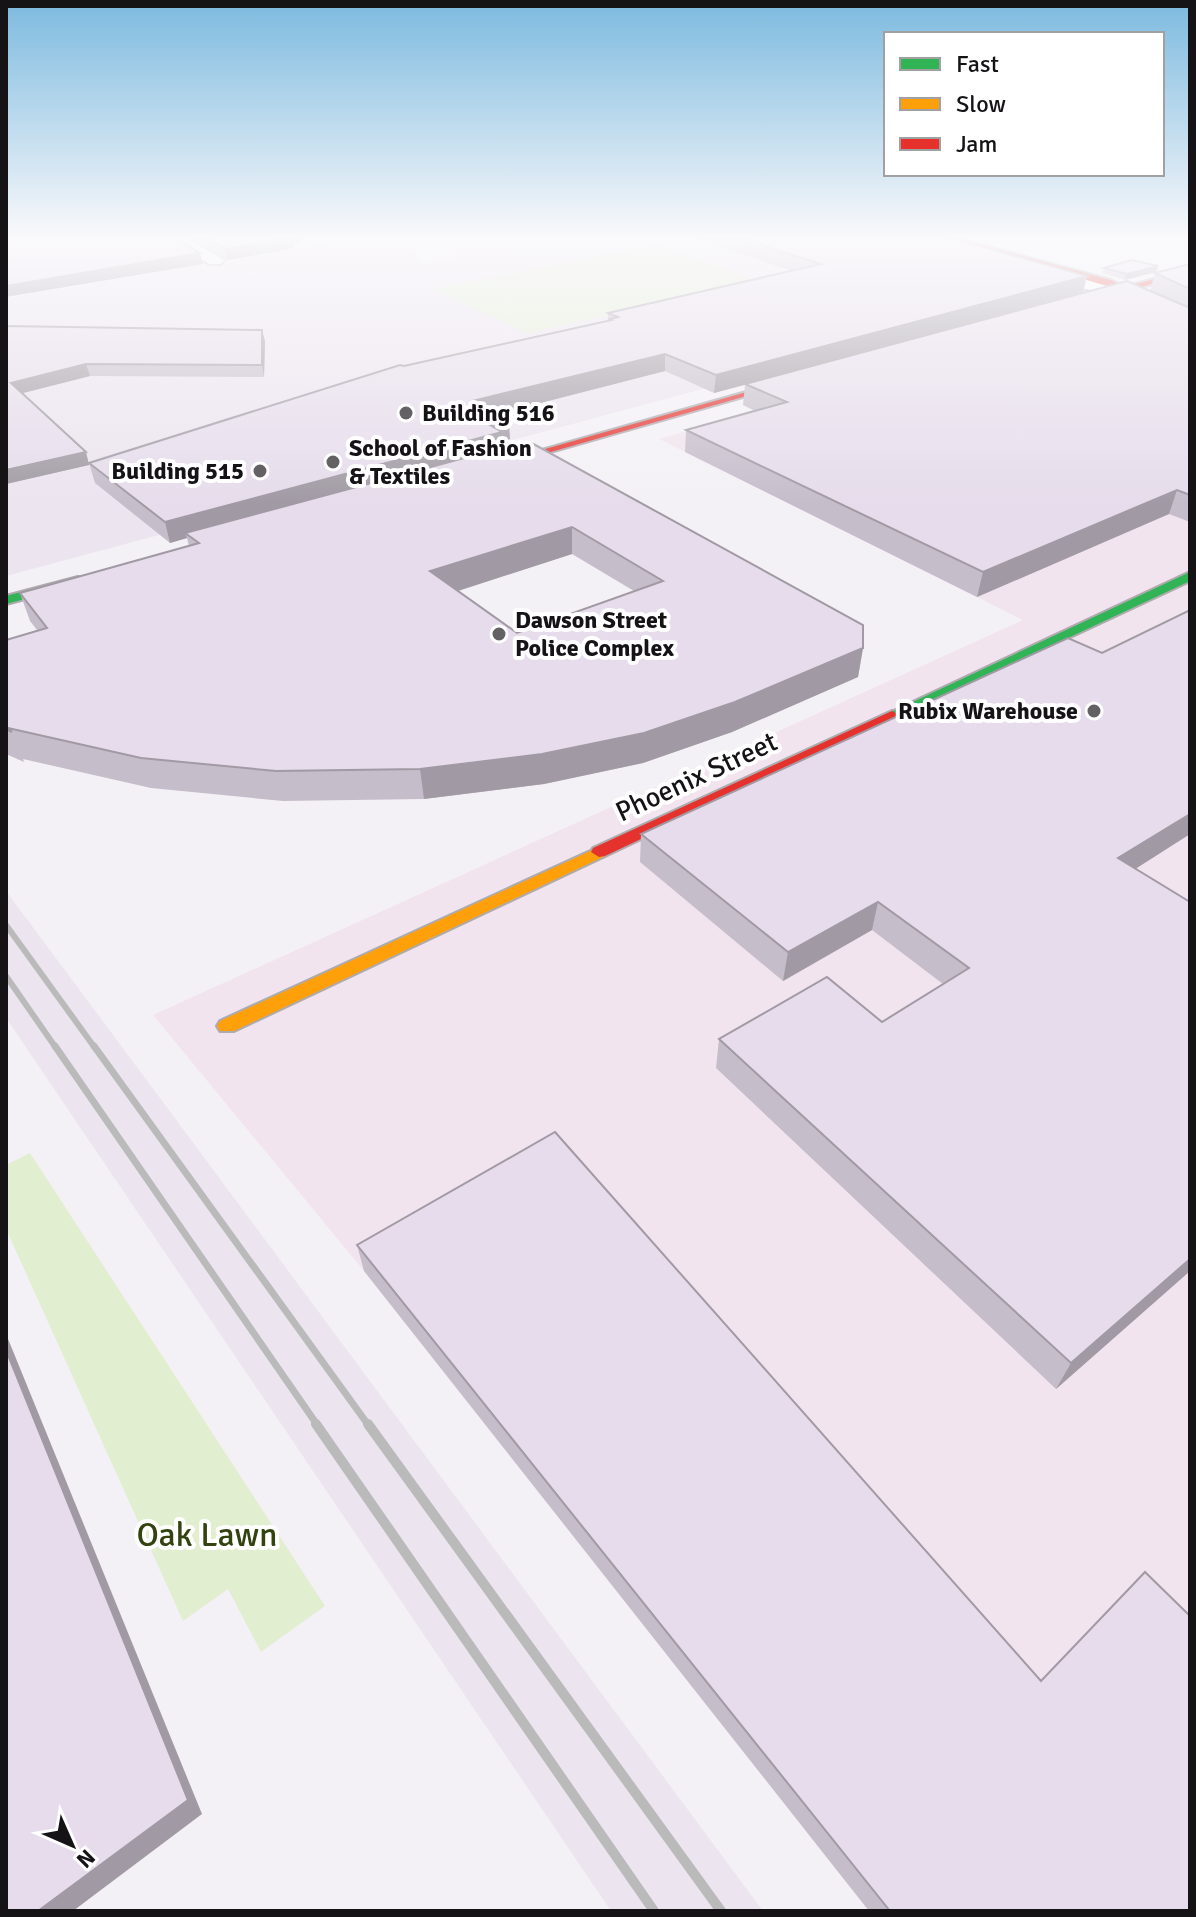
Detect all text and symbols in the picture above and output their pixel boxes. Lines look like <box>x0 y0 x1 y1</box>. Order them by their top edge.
legend <box>884 32 1164 176</box>
text: Fast <box>956 49 999 79</box>
text: Slow <box>956 89 1006 119</box>
text: Jam <box>956 129 997 159</box>
place label: Building 516 <box>422 398 555 428</box>
marker: Building 516 <box>397 404 415 422</box>
place label: School of Fashion & Textiles <box>349 433 532 491</box>
marker: School of Fashion & Textiles <box>324 453 342 471</box>
place label: Building 515 <box>111 456 244 486</box>
marker: Building 515 <box>251 462 269 480</box>
place label: Dawson Street Police Complex <box>515 605 674 663</box>
marker: Dawson Street Police Complex <box>490 625 508 643</box>
place label: Rubix Warehouse <box>898 696 1078 726</box>
marker: Rubix Warehouse <box>1085 702 1103 720</box>
street label: Phoenix Street <box>610 725 783 829</box>
park label: Oak Lawn <box>136 1514 278 1556</box>
north arrow <box>32 1805 112 1885</box>
text: N <box>71 1844 101 1874</box>

